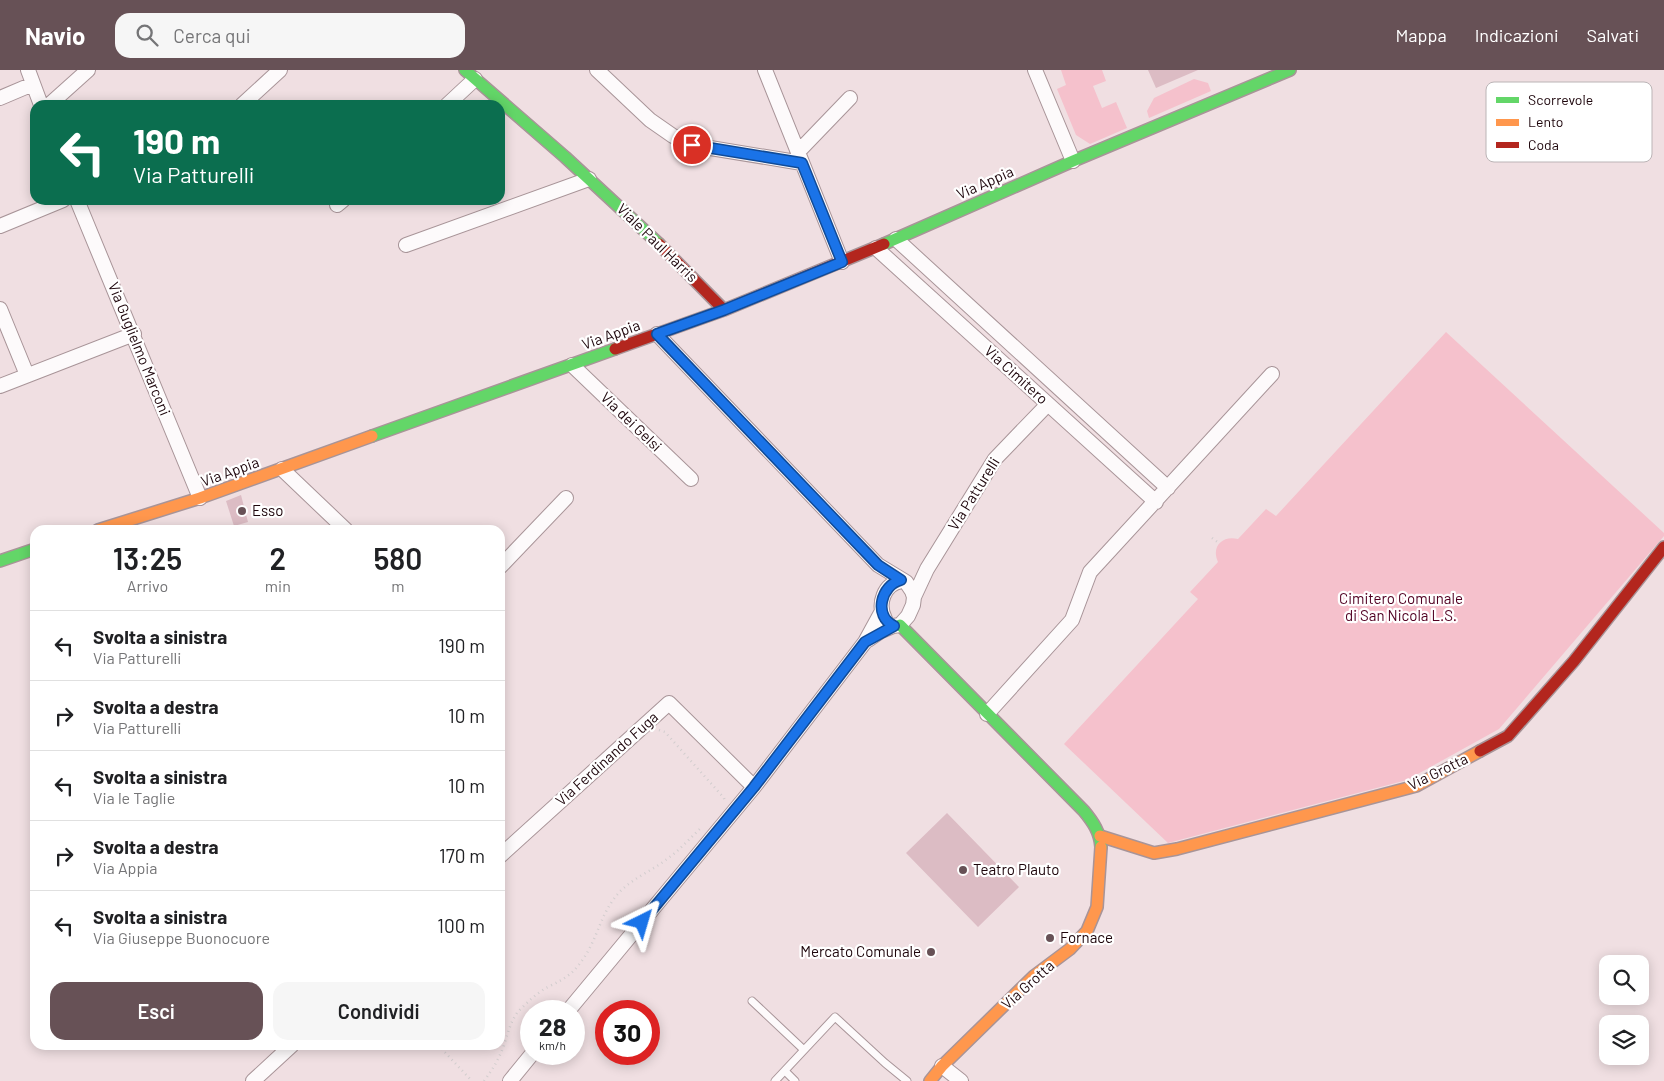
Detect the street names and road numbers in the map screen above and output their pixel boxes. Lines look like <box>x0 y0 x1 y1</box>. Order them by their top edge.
street label: Via Appia <box>953 162 1016 203</box>
street label: Viale Paul Harris <box>614 199 702 285</box>
street label: Via Guglielmo Marconi <box>105 279 175 418</box>
street label: Via Appia <box>579 315 642 353</box>
street label: Via Cimitero <box>981 341 1052 407</box>
street label: Via dei Gelsi <box>597 388 666 455</box>
street label: Via Appia <box>198 452 261 490</box>
street label: Via Patturelli <box>944 454 1003 533</box>
street label: Via Ferdinando Fuga <box>551 707 661 809</box>
street label: Via Grotta <box>1405 749 1471 793</box>
street label: Via Grotta <box>997 956 1057 1013</box>

